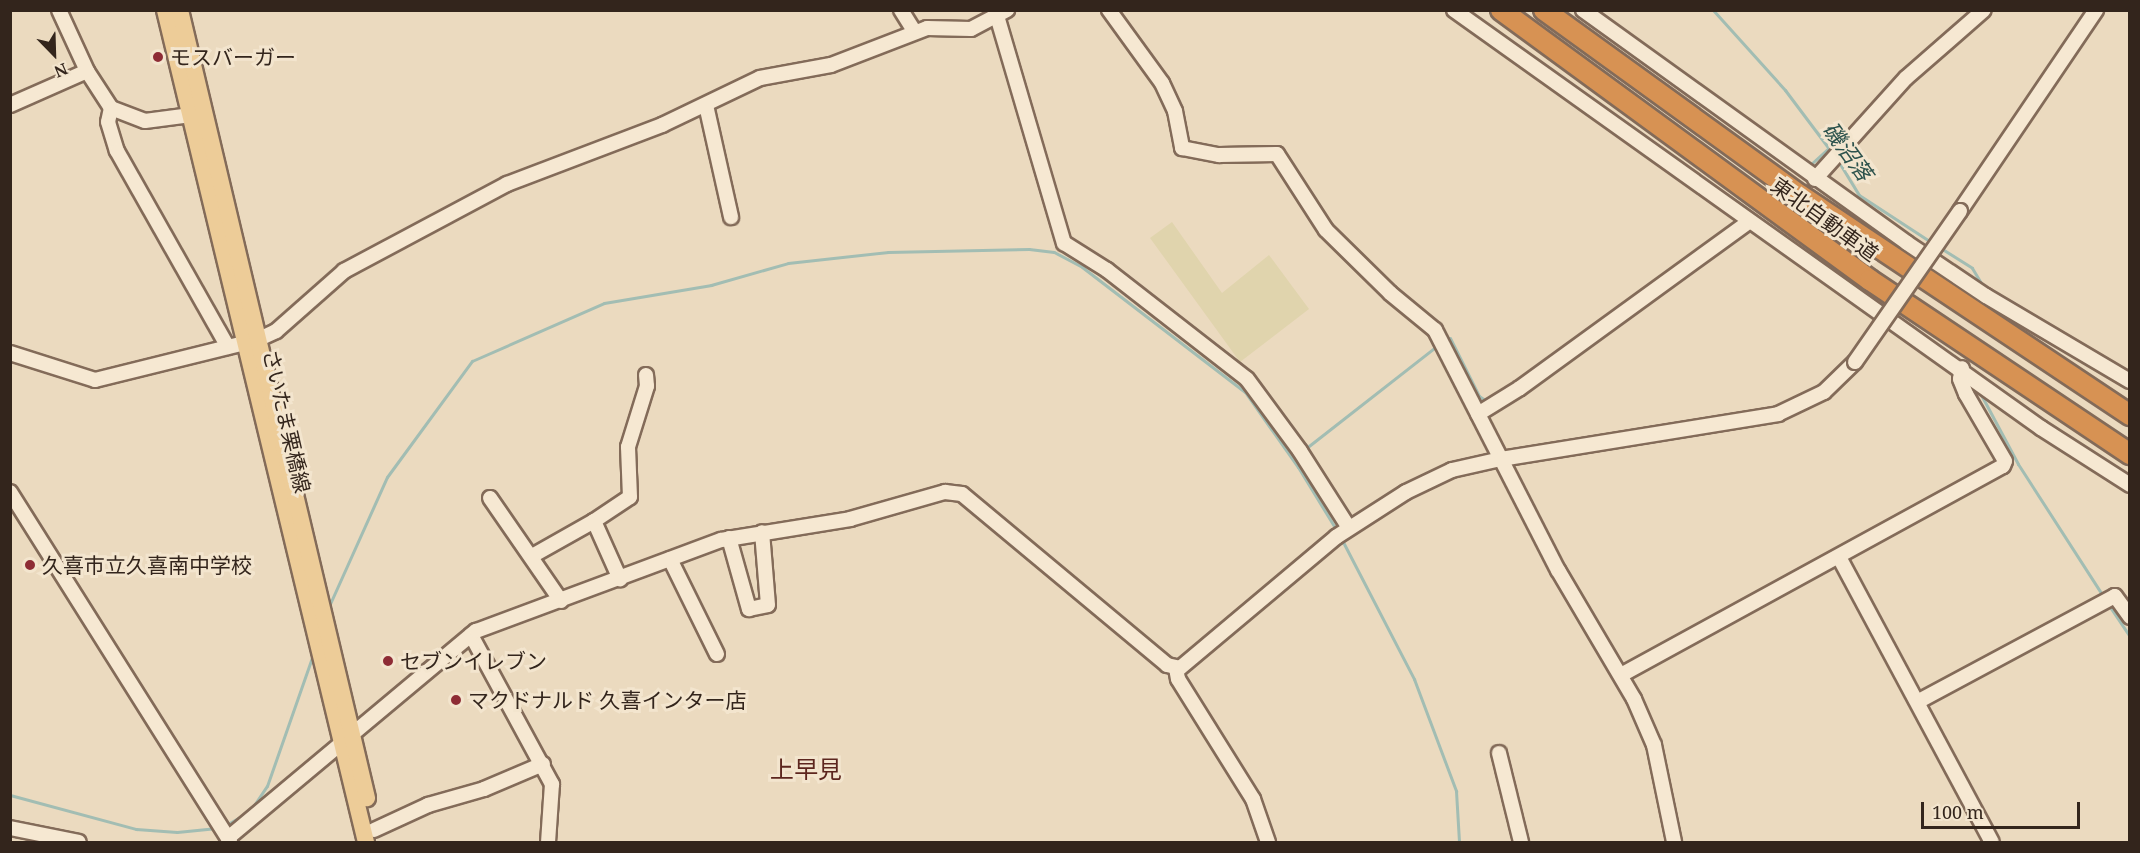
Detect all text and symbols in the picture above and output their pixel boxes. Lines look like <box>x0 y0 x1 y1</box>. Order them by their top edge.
north arrow <box>24 24 84 84</box>
place label: モスバーガー <box>170 44 296 70</box>
marker: モスバーガー <box>151 50 165 64</box>
text: N <box>51 58 71 83</box>
water label: 磯沼落 <box>1818 117 1878 185</box>
street label: 東北自動車道 <box>1767 172 1883 266</box>
street label: さいたま栗橋線 <box>258 347 316 495</box>
place label: 久喜市立久喜南中学校 <box>42 552 252 578</box>
marker: 久喜市立久喜南中学校 <box>23 558 37 572</box>
place label: セブンイレブン <box>400 648 547 674</box>
marker: セブンイレブン <box>381 654 395 668</box>
place label: マクドナルド 久喜インター店 <box>468 687 746 713</box>
marker: マクドナルド 久喜インター店 <box>449 693 463 707</box>
district label: 上早見 <box>770 755 842 783</box>
scale bar <box>1924 790 2083 828</box>
text: 100 m <box>1932 800 1984 824</box>

